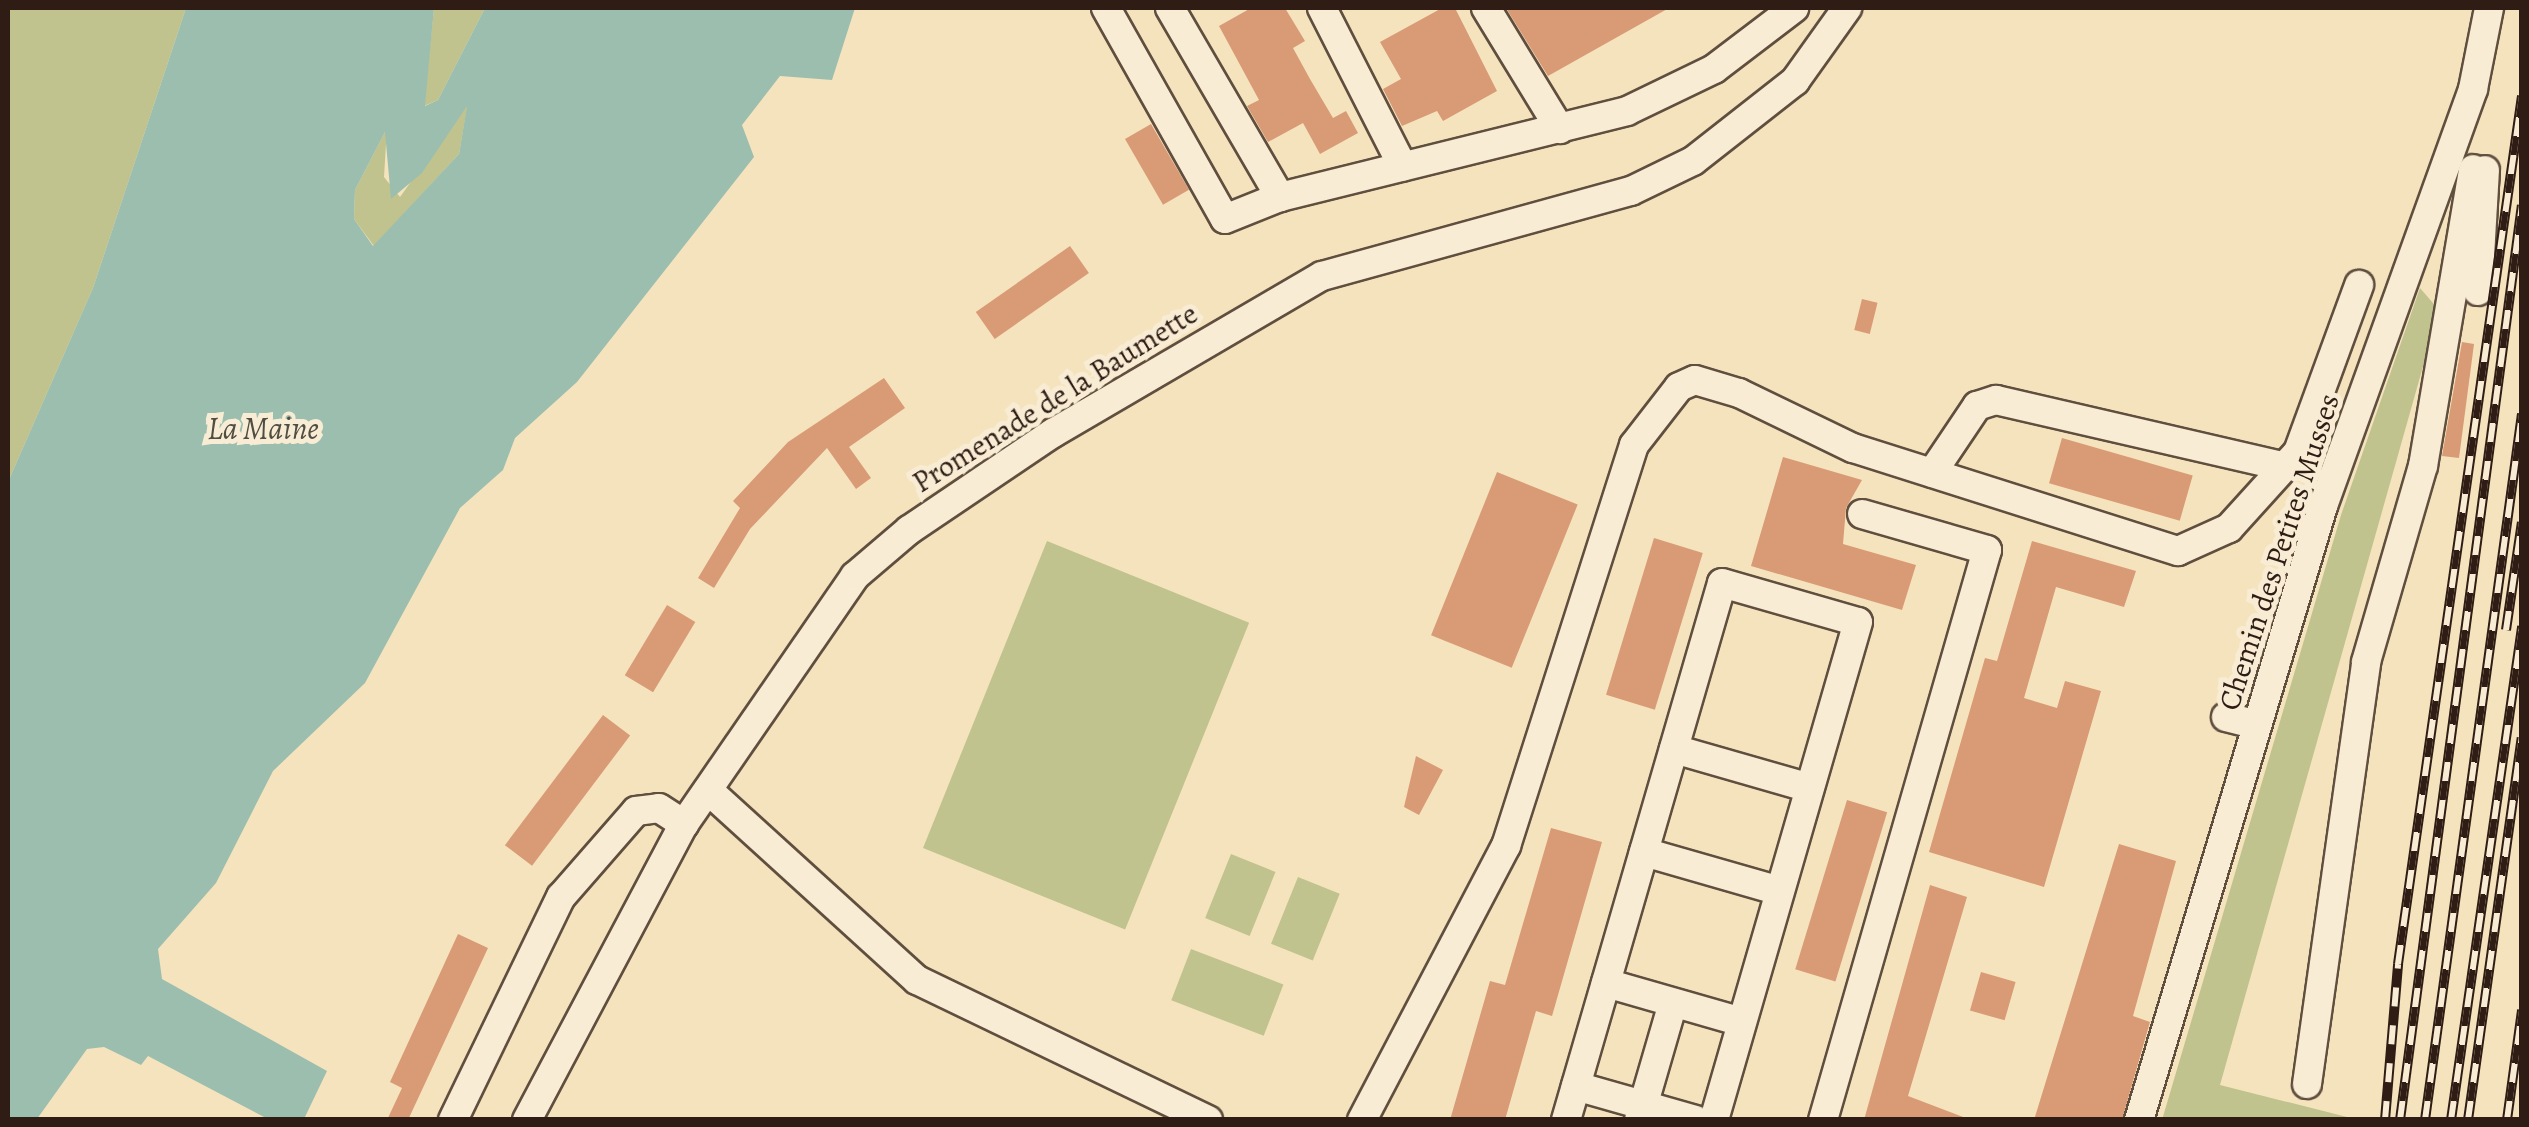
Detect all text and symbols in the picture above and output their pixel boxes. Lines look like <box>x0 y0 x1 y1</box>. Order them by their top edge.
street label: Promenade de la Baumette <box>906 296 1204 500</box>
street label: Chemin des Petites Musses <box>2211 389 2347 715</box>
water label: La Maine <box>207 409 319 447</box>

